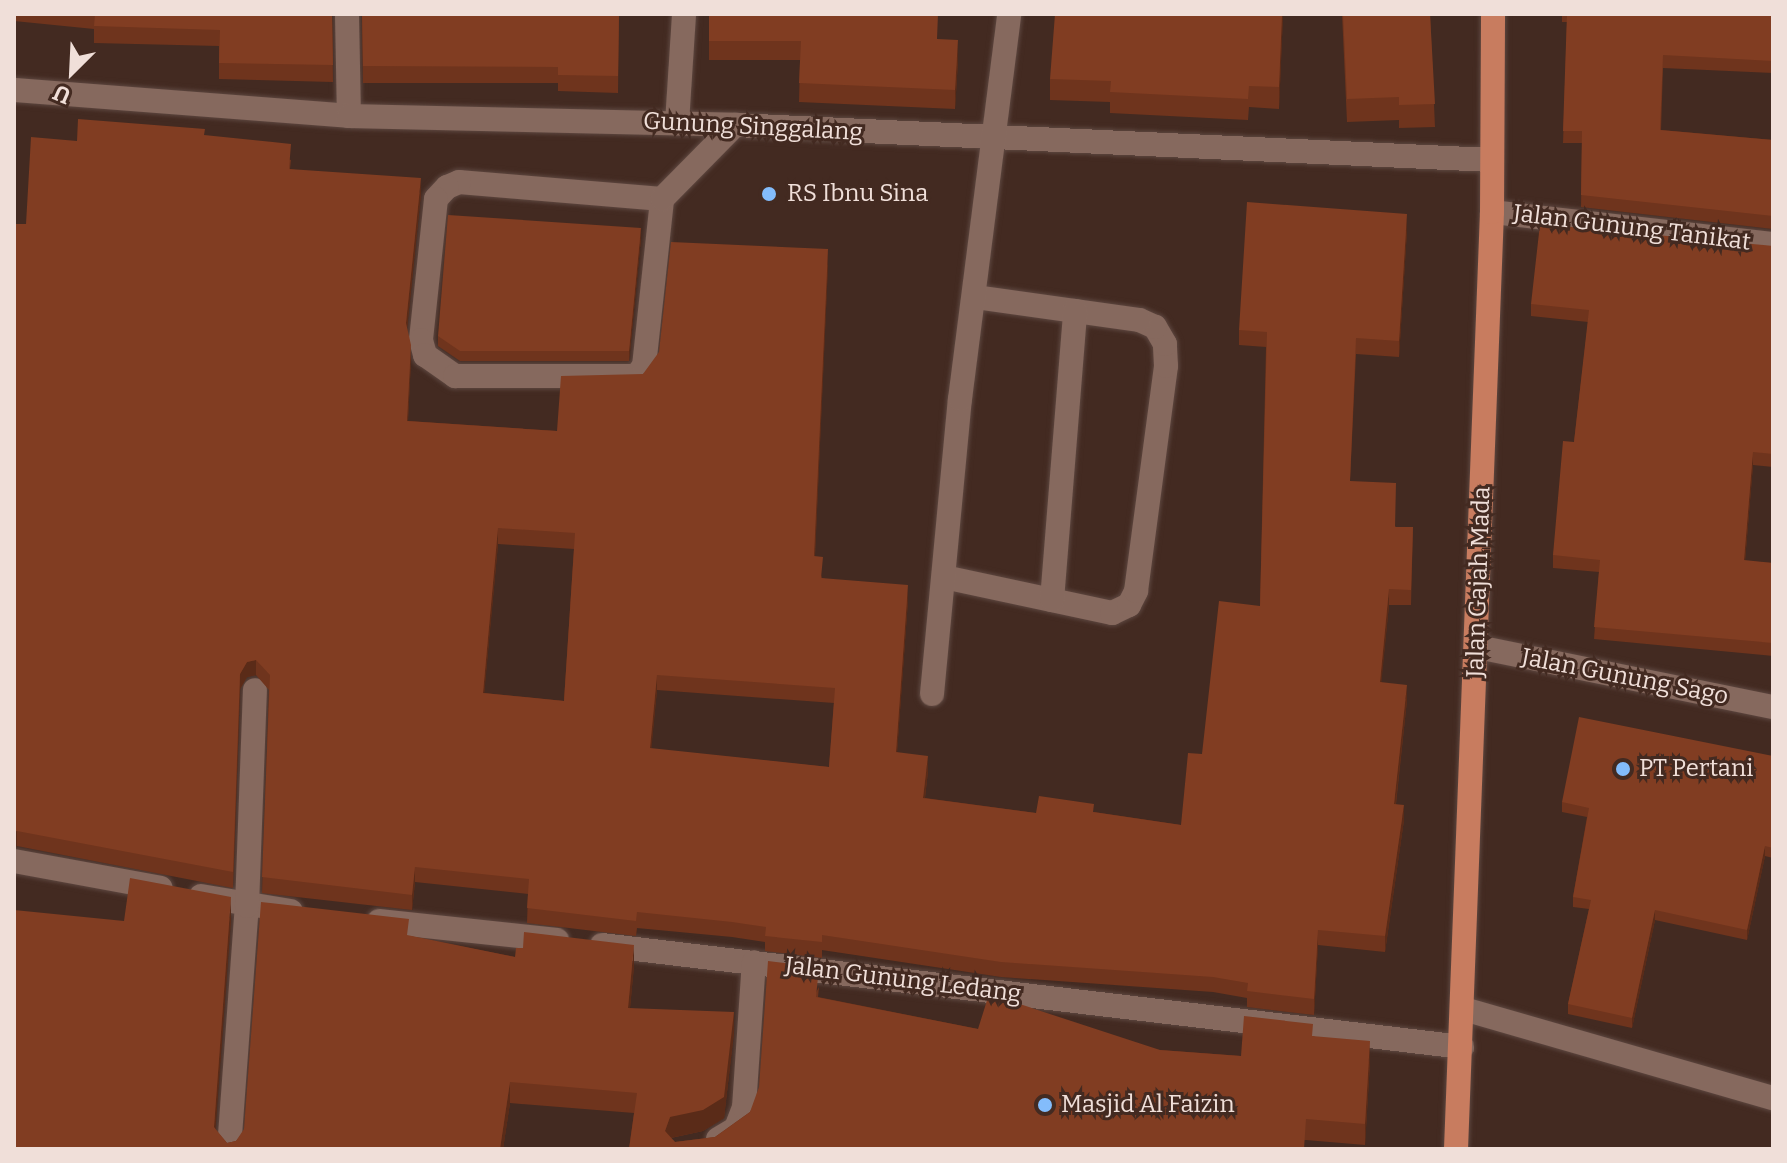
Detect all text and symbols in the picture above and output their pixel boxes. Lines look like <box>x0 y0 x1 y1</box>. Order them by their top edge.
north arrow <box>32 32 112 112</box>
text: U <box>49 79 75 110</box>
street label: Gunung Singgalang <box>642 107 864 147</box>
place label: RS Ibnu Sina <box>787 180 928 208</box>
marker: RS Ibnu Sina <box>758 183 780 205</box>
street label: Jalan Gunung Tanikat <box>1512 199 1752 257</box>
street label: Jalan Gajah Mada <box>1461 486 1497 678</box>
street label: Jalan Gunung Sago <box>1519 643 1731 711</box>
place label: PT Pertani <box>1639 755 1753 783</box>
marker: PT Pertani <box>1614 760 1632 778</box>
street label: Jalan Gunung Ledang <box>783 951 1023 1009</box>
place label: Masjid Al Faizin <box>1061 1091 1235 1119</box>
marker: Masjid Al Faizin <box>1036 1096 1054 1114</box>

